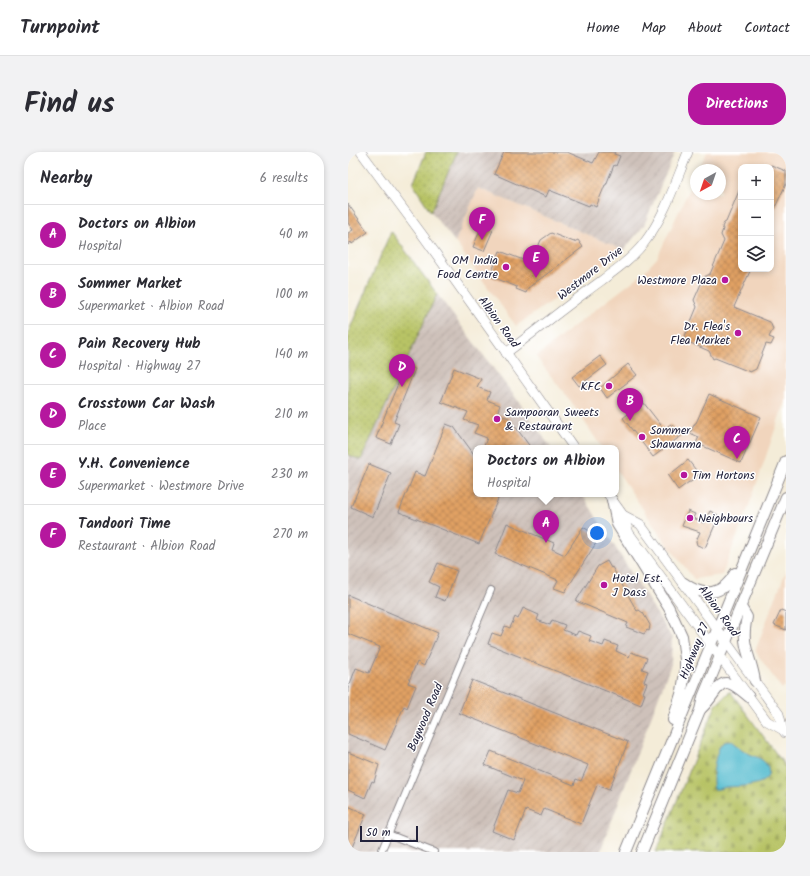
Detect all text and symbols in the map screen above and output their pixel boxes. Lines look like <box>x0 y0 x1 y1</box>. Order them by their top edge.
text: Turnpoint <box>20 13 100 43</box>
text: Home <box>586 17 620 39</box>
text: Map <box>642 17 666 39</box>
text: About <box>688 17 722 39</box>
text: Contact <box>744 17 790 39</box>
text: Find us <box>24 82 115 127</box>
button: Directions <box>688 83 786 125</box>
north arrow <box>690 164 726 200</box>
map controls <box>738 164 774 272</box>
button: + <box>738 164 774 200</box>
text: Nearby <box>40 165 92 192</box>
text: 6 results <box>260 168 308 189</box>
button: − <box>738 200 774 236</box>
pin: F <box>469 207 495 240</box>
text: Doctors on Albion <box>78 212 196 236</box>
text: A <box>49 224 57 245</box>
text: 40 m <box>279 224 308 245</box>
text: Hospital <box>78 236 122 257</box>
button: layers <box>738 236 774 272</box>
street label: Westmore Drive <box>553 241 628 305</box>
pin: E <box>523 245 549 278</box>
place label: OM India Food Centre <box>437 251 499 284</box>
marker: OM India Food Centre <box>501 262 511 272</box>
place label: Westmore Plaza <box>637 271 717 290</box>
text: Sommer Market <box>78 272 182 296</box>
marker: Westmore Plaza <box>720 275 730 285</box>
text: B <box>49 284 57 305</box>
text: 100 m <box>275 284 308 305</box>
street label: Albion Road <box>473 292 525 353</box>
text: Supermarket · Albion Road <box>78 296 224 317</box>
place label: Dr. Flea's Flea Market <box>670 317 730 350</box>
marker: Dr. Flea's Flea Market <box>733 328 743 338</box>
text: Pain Recovery Hub <box>78 332 201 356</box>
text: C <box>49 344 57 365</box>
text: 140 m <box>275 344 308 365</box>
pin: D <box>389 354 415 387</box>
text: Hospital · Highway 27 <box>78 356 200 377</box>
place label: KFC <box>580 377 601 396</box>
marker: KFC <box>604 381 614 391</box>
pin: B <box>617 388 643 421</box>
text: Crosstown Car Wash <box>78 392 215 416</box>
place label: Sampooran Sweets & Restaurant <box>505 403 599 436</box>
text: D <box>49 404 57 425</box>
text: 210 m <box>274 404 308 425</box>
marker: Sampooran Sweets & Restaurant <box>492 414 502 424</box>
text: Place <box>78 416 106 437</box>
place label: Sommer Shawarma <box>650 421 702 454</box>
pin: C <box>724 426 750 459</box>
marker: Sommer Shawarma <box>637 432 647 442</box>
popup <box>473 445 619 497</box>
text: Doctors on Albion <box>487 449 605 473</box>
text: Y.H. Convenience <box>78 452 190 476</box>
text: E <box>49 464 57 485</box>
text: 230 m <box>271 464 308 485</box>
place label: Tim Hortons <box>692 466 755 485</box>
marker: Tim Hortons <box>679 470 689 480</box>
text: Hospital <box>487 473 531 494</box>
text: Supermarket · Westmore Drive <box>78 476 244 497</box>
place label: Neighbours <box>698 509 753 528</box>
pin: A <box>533 510 559 543</box>
text: Tandoori Time <box>78 512 171 536</box>
marker: Neighbours <box>685 513 695 523</box>
your location <box>587 523 607 543</box>
text: F <box>49 524 57 545</box>
text: 270 m <box>272 524 308 545</box>
text: Restaurant · Albion Road <box>78 536 215 557</box>
place label: Hotel Est. J Dass <box>612 569 663 602</box>
marker: Hotel Est. J Dass <box>599 580 609 590</box>
street label: Albion Road <box>693 581 745 642</box>
street label: Highway 27 <box>674 620 715 682</box>
street label: Baywood Road <box>403 679 449 754</box>
scale bar <box>360 824 418 843</box>
text: 50 m <box>366 824 391 842</box>

